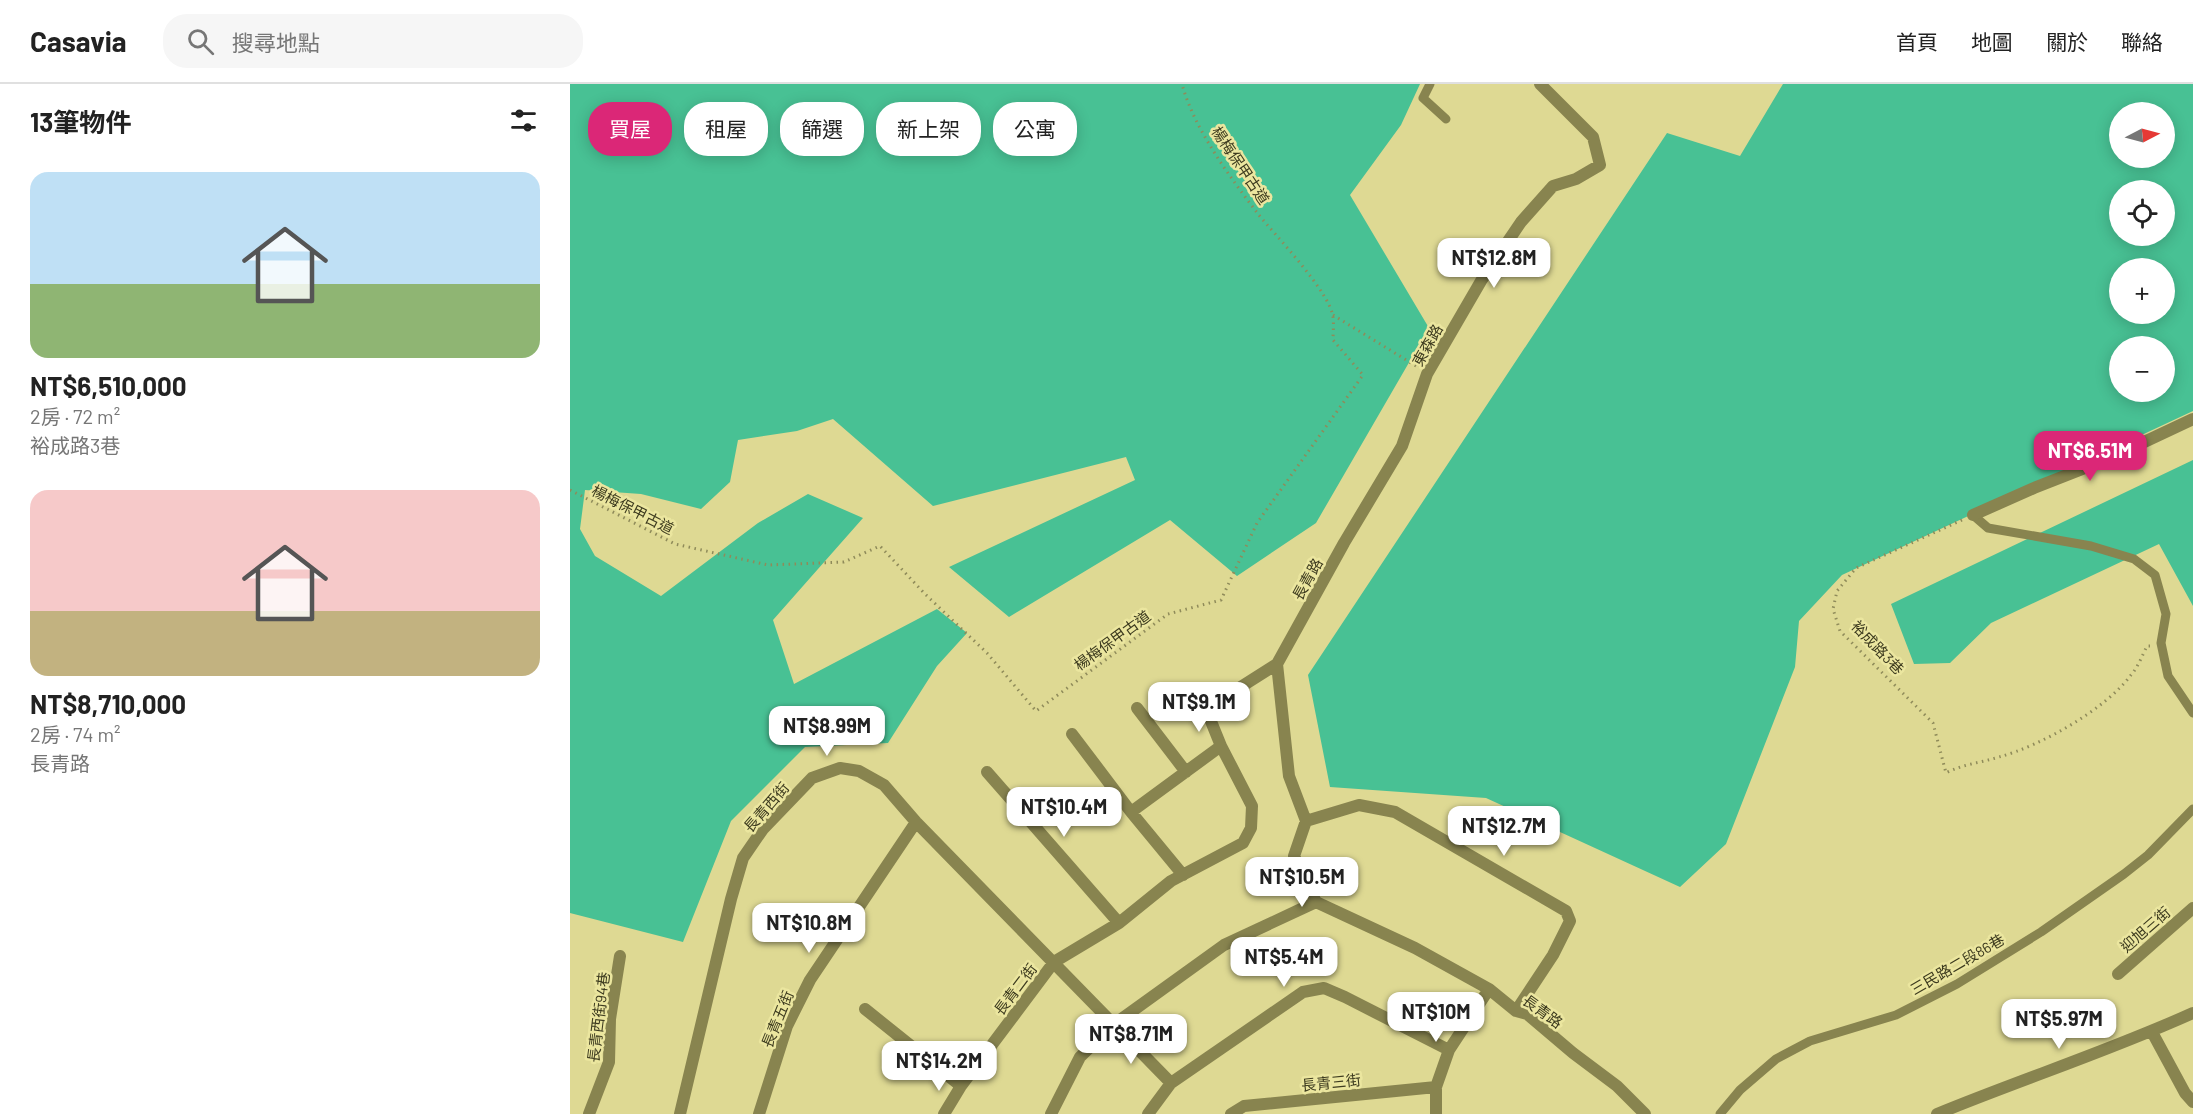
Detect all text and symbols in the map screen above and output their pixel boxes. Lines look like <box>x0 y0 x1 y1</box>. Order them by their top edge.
search box <box>163 14 583 68</box>
text: Casavia <box>30 24 127 58</box>
icon: search <box>184 25 217 58</box>
text: 搜尋地點 <box>232 29 320 55</box>
text: 首頁 <box>1896 29 1938 54</box>
text: 地圖 <box>1971 29 2013 54</box>
text: 關於 <box>2046 29 2088 54</box>
text: 聯絡 <box>2121 29 2163 54</box>
chip: 買屋 <box>588 102 672 156</box>
chip: 租屋 <box>684 102 768 156</box>
chip: 篩選 <box>780 102 864 156</box>
chip: 新上架 <box>876 102 981 156</box>
chip: 公寓 <box>993 102 1077 156</box>
north arrow <box>2109 102 2175 168</box>
map controls <box>2109 102 2175 402</box>
icon: filters <box>507 104 540 137</box>
text: 13筆物件 <box>30 106 131 137</box>
street label: 楊梅保甲古道 <box>1208 123 1274 207</box>
button: locate <box>2109 180 2175 246</box>
icon: home <box>231 211 339 319</box>
pin: NT$12.8M <box>1432 238 1556 289</box>
text: NT$12.8M <box>1451 245 1537 269</box>
button: + <box>2109 258 2175 324</box>
street label: 東森路 <box>1408 321 1446 369</box>
button: − <box>2109 336 2175 402</box>
text: NT$6,510,000 <box>30 370 187 401</box>
text: 2房 · 72 m² <box>30 404 120 428</box>
pin: NT$6.51M <box>2028 431 2152 482</box>
text: 裕成路3巷 <box>30 433 120 457</box>
text: NT$6.51M <box>2048 438 2132 462</box>
street label: 楊梅保甲古道 <box>589 481 677 537</box>
icon: home <box>231 529 339 637</box>
street label: 長青路 <box>1288 555 1326 603</box>
street label: 楊梅保甲古道 <box>1070 606 1154 674</box>
street label: 裕成路3巷 <box>1848 616 1908 678</box>
pin: NT$9.1M <box>1144 682 1254 733</box>
text: NT$8,710,000 <box>30 688 186 719</box>
text: NT$9.1M <box>1162 689 1236 713</box>
pin: NT$8.99M <box>765 706 889 757</box>
text: NT$8.99M <box>783 713 871 737</box>
text: 2房 · 74 m² <box>30 722 120 746</box>
text: 長青路 <box>30 751 90 775</box>
street label: 長青西街 <box>740 778 792 836</box>
pin: NT$10.4M <box>1002 787 1126 838</box>
text: NT$10.4M <box>1021 794 1107 818</box>
pin: NT$12.7M <box>1442 806 1566 857</box>
text: NT$12.7M <box>1462 813 1546 837</box>
pin: NT$10.5M <box>1240 857 1364 908</box>
text: NT$10.5M <box>1259 864 1345 888</box>
pin: NT$10.8M <box>747 903 871 954</box>
street label: 迎旭三街 <box>2116 903 2174 955</box>
text: NT$10.8M <box>766 910 852 934</box>
street label: 三民路二段86巷 <box>1907 930 2007 998</box>
pin: NT$5.4M <box>1229 937 1339 988</box>
text: NT$5.4M <box>1244 944 1324 968</box>
street label: 長青二街 <box>990 960 1040 1018</box>
street label: 長青西街94巷 <box>584 971 612 1063</box>
street label: 長青五街 <box>757 988 797 1050</box>
street label: 長青路 <box>1520 990 1566 1032</box>
pin: NT$10M <box>1387 992 1485 1043</box>
text: NT$10M <box>1401 999 1471 1023</box>
pin: NT$5.97M <box>1997 999 2121 1050</box>
text: NT$5.97M <box>2015 1006 2103 1030</box>
pin: NT$8.71M <box>1069 1014 1193 1065</box>
text: NT$8.71M <box>1089 1021 1173 1045</box>
pin: NT$14.2M <box>877 1041 1001 1092</box>
text: NT$14.2M <box>896 1048 982 1072</box>
street label: 長青三街 <box>1300 1070 1362 1094</box>

